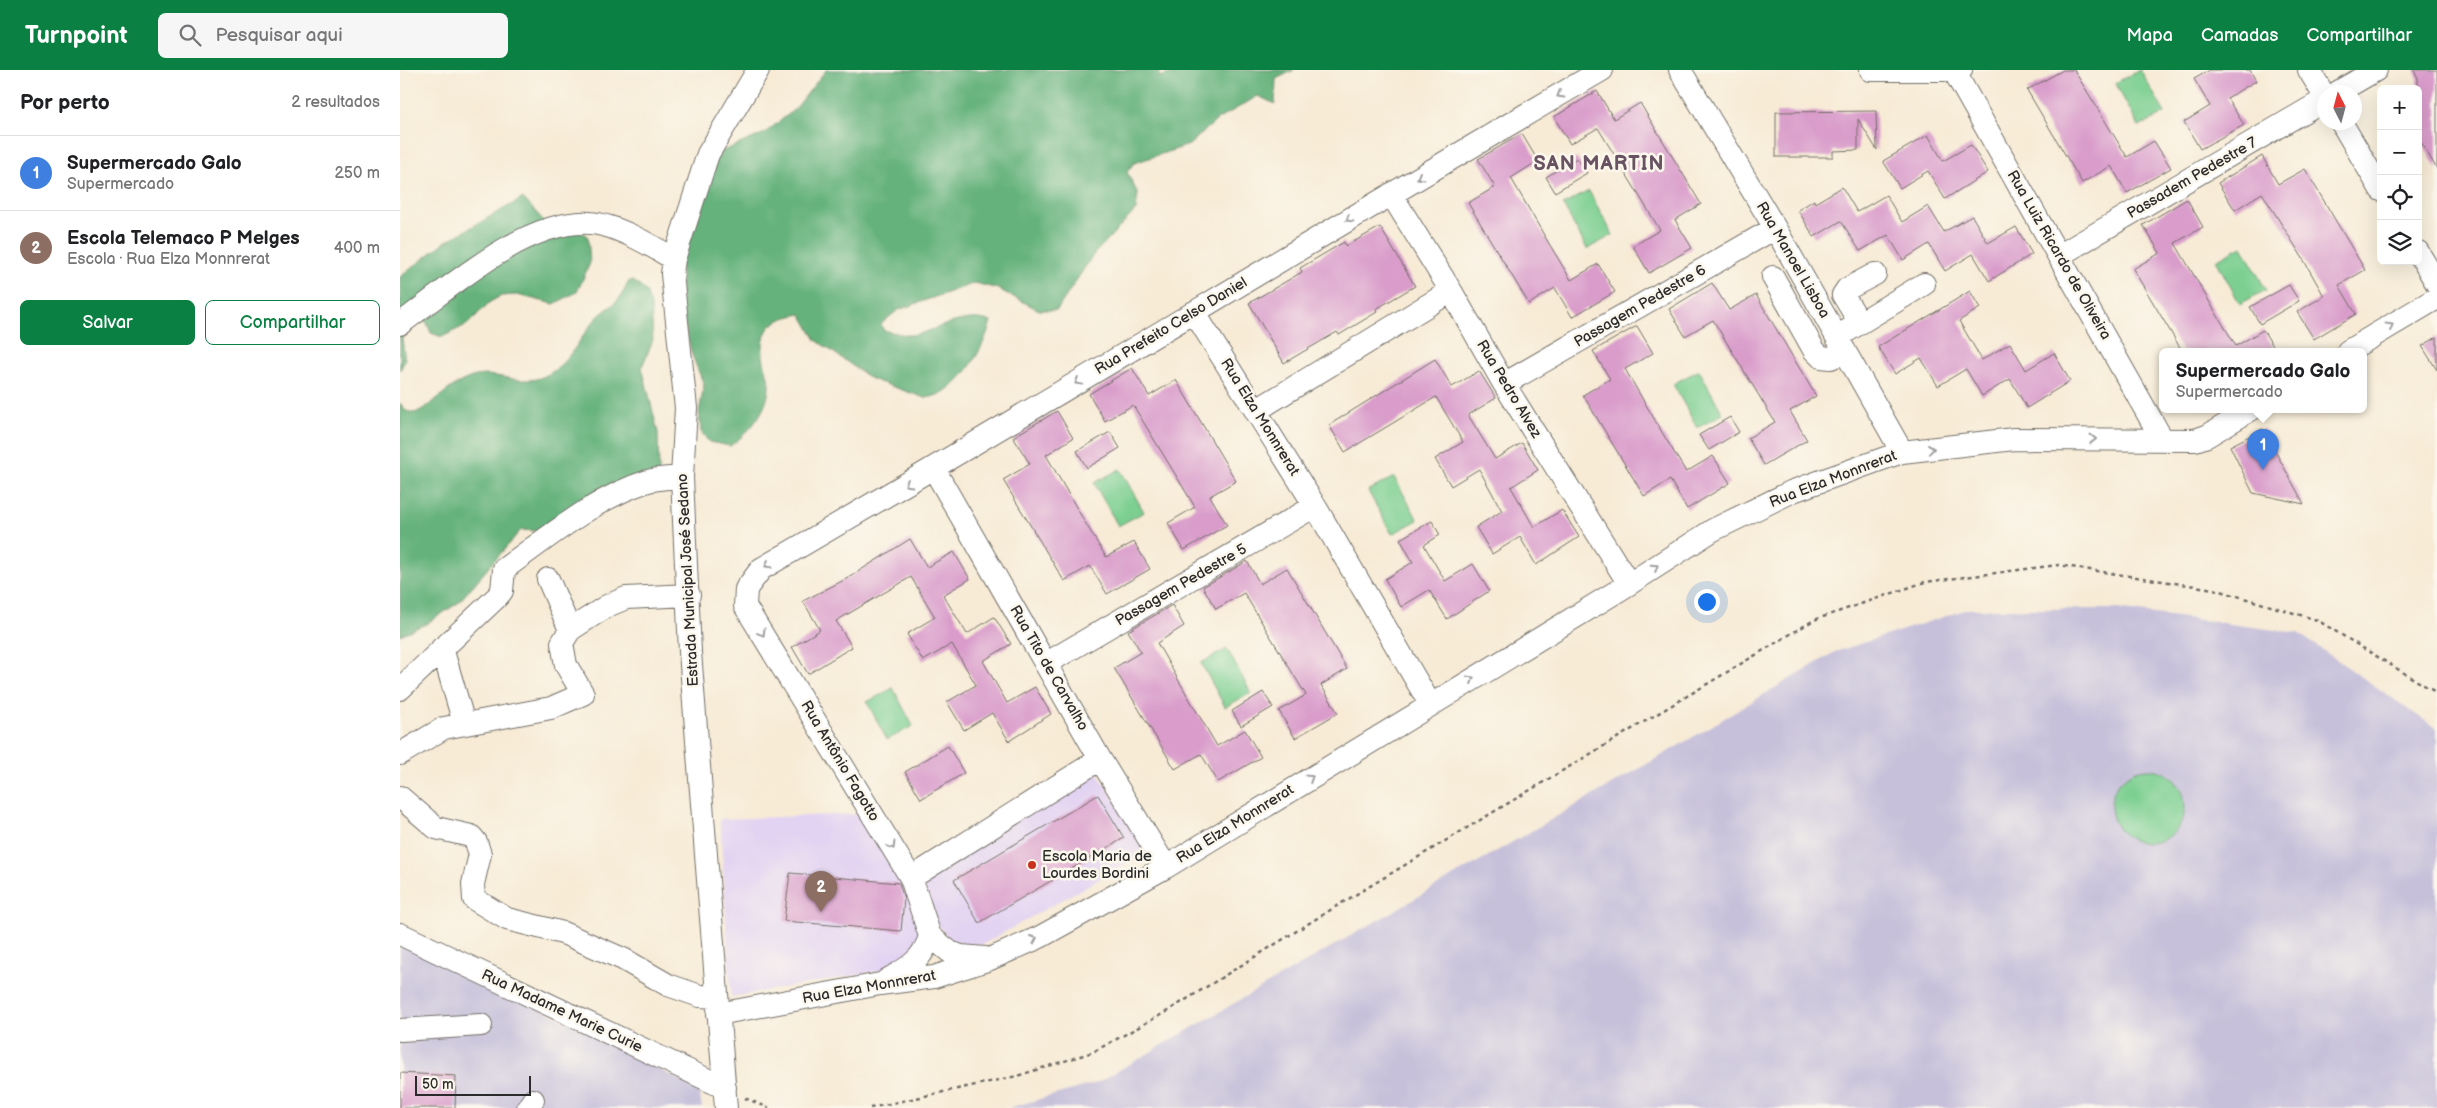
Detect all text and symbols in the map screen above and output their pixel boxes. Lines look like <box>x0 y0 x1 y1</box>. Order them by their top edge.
search box <box>158 13 508 58</box>
text: Turnpoint <box>25 21 128 50</box>
icon: search <box>176 21 204 49</box>
text: Pesquisar aqui <box>216 24 343 47</box>
text: Mapa <box>2127 25 2173 46</box>
text: Camadas <box>2201 25 2278 46</box>
text: Compartilhar <box>2306 25 2412 46</box>
north arrow <box>2317 85 2362 130</box>
map controls <box>2377 85 2422 265</box>
button: + <box>2377 85 2422 130</box>
one-way arrow <box>1556 88 1565 98</box>
text: Por perto <box>20 90 110 115</box>
text: 2 resultados <box>291 93 380 112</box>
button: − <box>2377 130 2422 175</box>
street label: Passadem Pedestre 7 <box>2124 133 2261 223</box>
text: Supermercado Galo <box>67 152 242 175</box>
district label: SAN MARTIN <box>1533 152 1665 176</box>
text: 1 <box>33 164 39 183</box>
text: 250 m <box>334 164 380 183</box>
street label: Rua Luiz Ricardo de Oliveira <box>2003 167 2115 343</box>
one-way arrow <box>1416 170 1425 180</box>
text: Supermercado <box>67 175 174 194</box>
button: locate <box>2377 175 2422 220</box>
street label: Rua Manoel Lisboa <box>1752 198 1834 322</box>
one-way arrow <box>1345 212 1354 222</box>
button: layers <box>2377 220 2422 265</box>
text: Escola Telemaco P Melges <box>67 227 300 250</box>
text: 2 <box>31 239 41 258</box>
text: 400 m <box>334 239 380 258</box>
text: Escola · Rua Elza Monnrerat <box>67 250 270 269</box>
street label: Passagem Pedestre 6 <box>1571 260 1709 352</box>
street label: Rua Prefeito Celso Daniel <box>1091 273 1251 379</box>
button: Salvar <box>20 300 195 345</box>
button: Compartilhar <box>205 300 380 345</box>
one-way arrow <box>2384 323 2393 333</box>
street label: Rua Pedro Alvez <box>1472 336 1546 442</box>
popup <box>2159 348 2367 413</box>
street label: Rua Elza Monnrerat <box>1216 355 1304 480</box>
text: Supermercado Galo <box>2176 360 2350 383</box>
one-way arrow <box>1074 376 1083 386</box>
text: Supermercado <box>2176 383 2283 402</box>
pin: 1 <box>2247 429 2279 470</box>
one-way arrow <box>2089 434 2097 444</box>
one-way arrow <box>1927 444 1935 455</box>
street label: Rua Elza Monnrerat <box>1767 446 1900 512</box>
street label: Estrada Municipal José Sedano <box>673 473 703 687</box>
one-way arrow <box>905 477 914 487</box>
street label: Passagem Pedestre 5 <box>1112 540 1250 630</box>
one-way arrow <box>764 559 773 569</box>
one-way arrow <box>1649 564 1659 573</box>
your location <box>1694 589 1720 615</box>
street label: Rua Tito de Carvalho <box>1005 602 1093 734</box>
one-way arrow <box>756 627 765 636</box>
one-way arrow <box>1466 676 1475 686</box>
street label: Rua Antônio Fagotto <box>796 697 884 825</box>
one-way arrow <box>1305 774 1314 784</box>
street label: Rua Elza Monnrerat <box>1173 780 1298 868</box>
one-way arrow <box>885 841 895 850</box>
place label: Escola Maria de Lourdes Bordini <box>1042 847 1152 883</box>
marker: Escola Maria de Lourdes Bordini <box>1026 859 1038 871</box>
pin: 2 <box>805 871 837 912</box>
one-way arrow <box>1029 935 1038 946</box>
street label: Rua Madame Marie Curie <box>478 965 646 1057</box>
street label: Rua Elza Monnrerat <box>801 966 937 1008</box>
scale bar <box>415 1073 531 1096</box>
text: 50 m <box>422 1076 454 1093</box>

